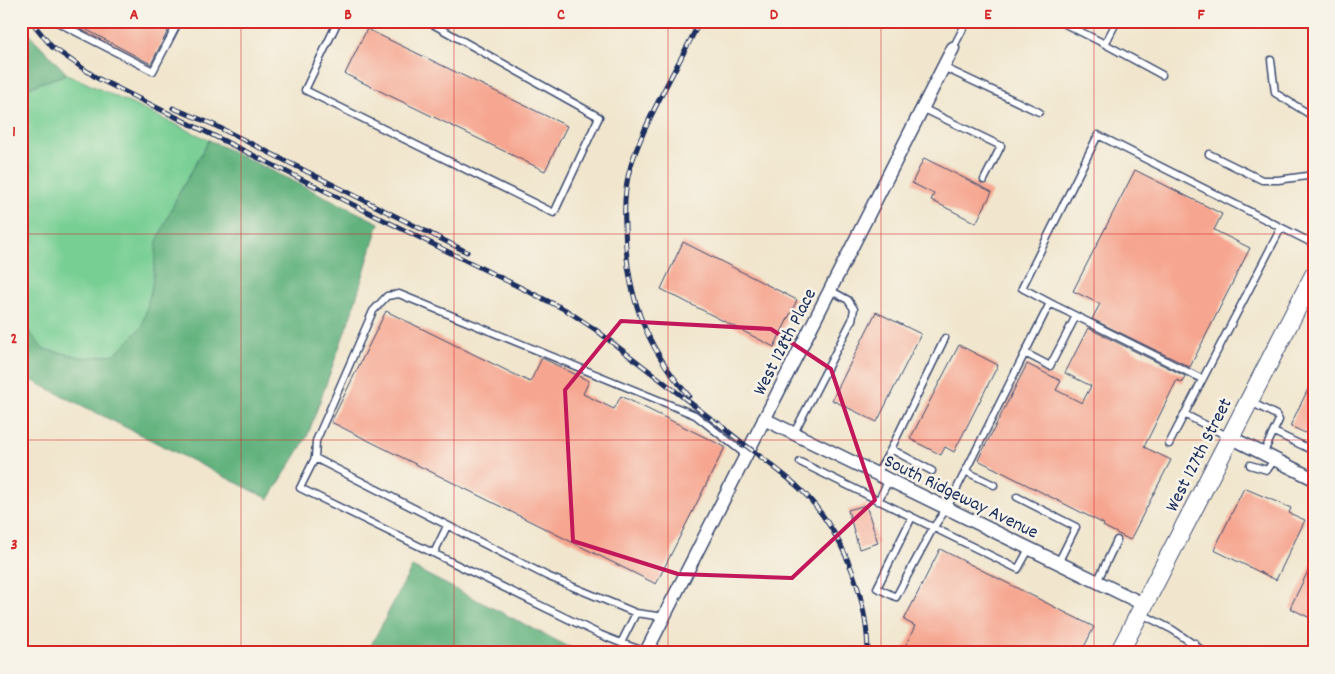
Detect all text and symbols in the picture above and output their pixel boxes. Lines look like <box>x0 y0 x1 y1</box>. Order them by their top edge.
text: A <box>130 4 139 27</box>
text: B <box>344 4 352 27</box>
text: C <box>557 4 565 27</box>
text: D <box>770 4 779 27</box>
text: E <box>984 4 992 27</box>
text: F <box>1197 4 1205 27</box>
text: 1 <box>12 121 16 144</box>
street label: West 128th Place <box>748 284 825 401</box>
text: 2 <box>11 328 18 351</box>
street label: West 127th Street <box>1160 394 1240 517</box>
street label: South Ridgeway Avenue <box>879 449 1042 547</box>
text: 3 <box>10 534 18 557</box>

